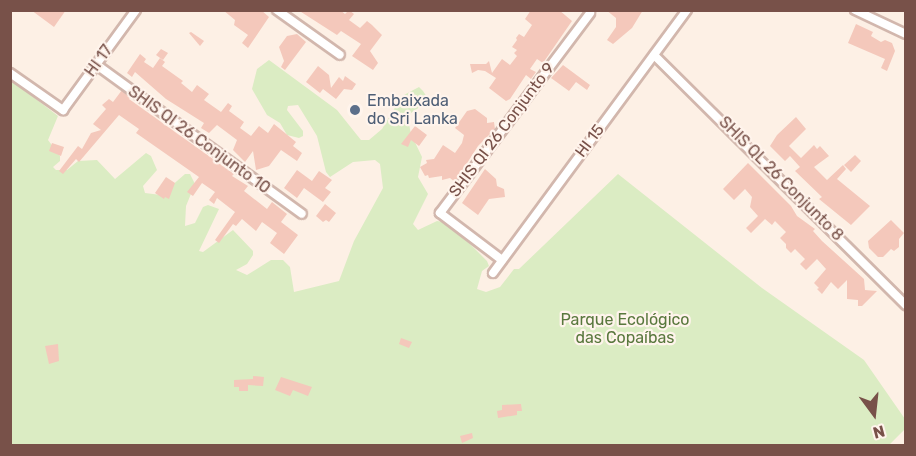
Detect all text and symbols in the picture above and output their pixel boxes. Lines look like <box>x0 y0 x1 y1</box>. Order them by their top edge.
street label: HI 17 <box>81 41 117 81</box>
street label: SHIS QI 26 Conjunto 9 <box>445 59 559 201</box>
street label: SHIS QI 26 Conjunto 10 <box>124 82 274 198</box>
place label: Embaixada do Sri Lanka <box>367 91 458 129</box>
marker: Embaixada do Sri Lanka <box>348 103 362 117</box>
street label: SHIS QL 26 Conjunto 8 <box>715 113 847 245</box>
street label: HI 15 <box>571 121 609 161</box>
park label: Parque Ecológico das Copaíbas <box>560 310 690 348</box>
north arrow <box>844 384 904 444</box>
text: N <box>871 421 887 443</box>

